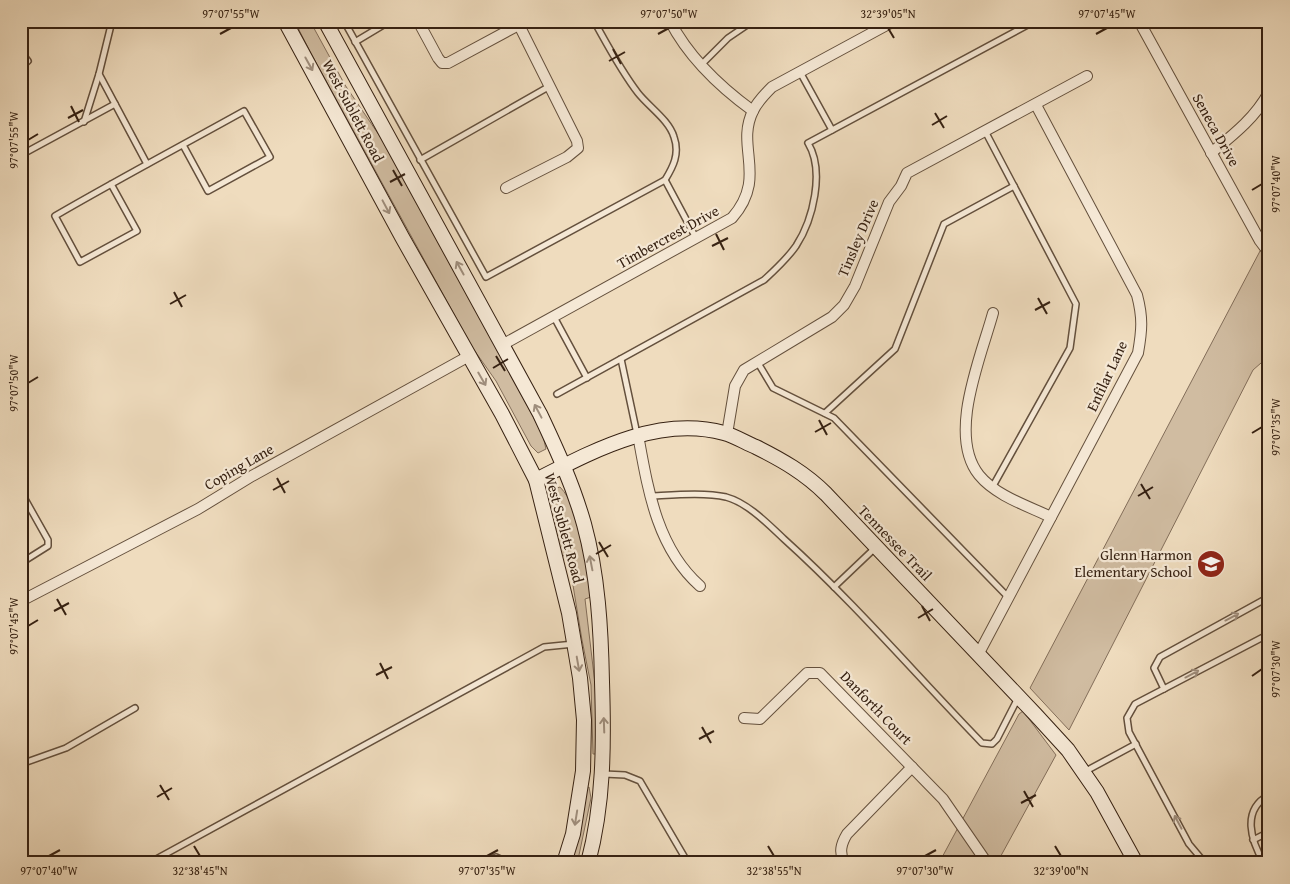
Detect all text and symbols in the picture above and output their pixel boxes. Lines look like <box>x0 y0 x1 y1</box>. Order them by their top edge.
text: 97°07'55"W <box>202 5 261 22</box>
text: 97°07'50"W <box>640 5 699 22</box>
text: 32°39'05"N <box>860 5 916 22</box>
text: 97°07'45"W <box>1078 5 1137 22</box>
one-way arrow <box>305 56 314 71</box>
street label: West Sublett Road <box>318 56 389 166</box>
street label: Seneca Drive <box>1188 89 1245 170</box>
text: 97°07'55"W <box>5 110 22 169</box>
text: 97°07'40"W <box>1267 154 1284 213</box>
street label: Tinsley Drive <box>832 196 883 280</box>
one-way arrow <box>382 199 391 214</box>
street label: Timbercrest Drive <box>613 200 722 273</box>
one-way arrow <box>455 261 464 276</box>
street label: Enfilar Lane <box>1081 337 1132 415</box>
text: 97°07'50"W <box>5 353 22 412</box>
one-way arrow <box>478 372 488 386</box>
text: 97°07'35"W <box>1267 397 1284 456</box>
one-way arrow <box>533 404 542 419</box>
street label: Coping Lane <box>200 438 277 495</box>
street label: West Sublett Road <box>540 470 589 585</box>
street label: Tennessee Trail <box>854 500 937 585</box>
place label: Glenn Harmon Elementary School <box>1074 544 1193 582</box>
school or university icon: Glenn Harmon Elementary School <box>1196 549 1226 579</box>
one-way arrow <box>586 556 596 572</box>
text: 97°07'45"W <box>5 596 22 655</box>
one-way arrow <box>1224 612 1239 621</box>
text: 97°07'30"W <box>1267 639 1284 698</box>
one-way arrow <box>574 656 584 672</box>
street label: Danforth Court <box>836 666 918 750</box>
one-way arrow <box>1184 669 1199 678</box>
one-way arrow <box>599 717 608 733</box>
one-way arrow <box>571 809 581 825</box>
one-way arrow <box>1173 815 1183 830</box>
text: 97°07'40"W <box>20 862 79 879</box>
text: 32°38'45"N <box>172 862 228 879</box>
text: 97°07'35"W <box>458 862 517 879</box>
text: 32°38'55"N <box>746 862 802 879</box>
text: 97°07'30"W <box>896 862 955 879</box>
text: 32°39'00"N <box>1033 862 1089 879</box>

